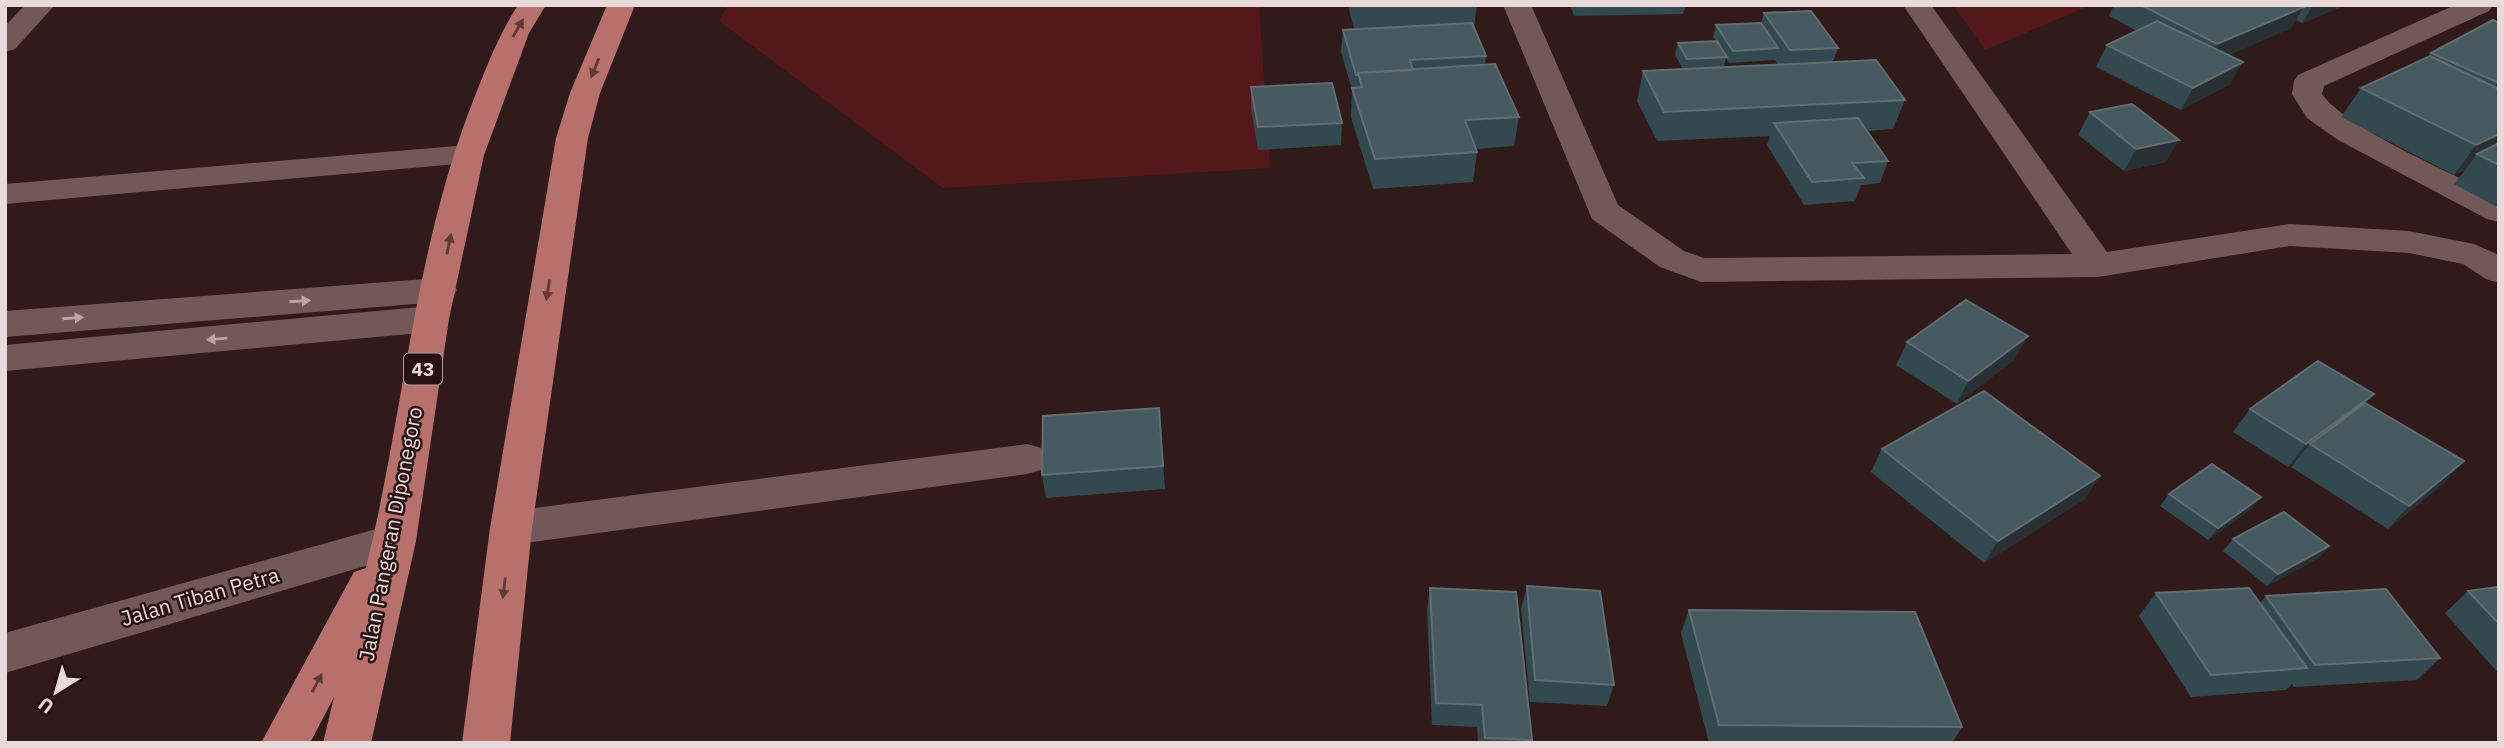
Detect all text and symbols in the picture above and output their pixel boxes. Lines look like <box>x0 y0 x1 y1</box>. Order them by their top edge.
one-way arrow <box>512 19 524 38</box>
one-way arrow <box>589 58 600 79</box>
one-way arrow <box>443 233 454 255</box>
one-way arrow <box>542 279 553 301</box>
one-way arrow <box>289 295 311 306</box>
one-way arrow <box>63 313 85 324</box>
one-way arrow <box>206 334 228 345</box>
road number: 43 <box>404 354 442 384</box>
street label: Jalan Pangeran Diponegoro <box>352 404 428 663</box>
street label: Jalan Tiban Petra <box>117 560 282 632</box>
one-way arrow <box>498 577 509 599</box>
north arrow <box>21 657 91 727</box>
one-way arrow <box>311 673 323 693</box>
text: U <box>33 692 58 719</box>

